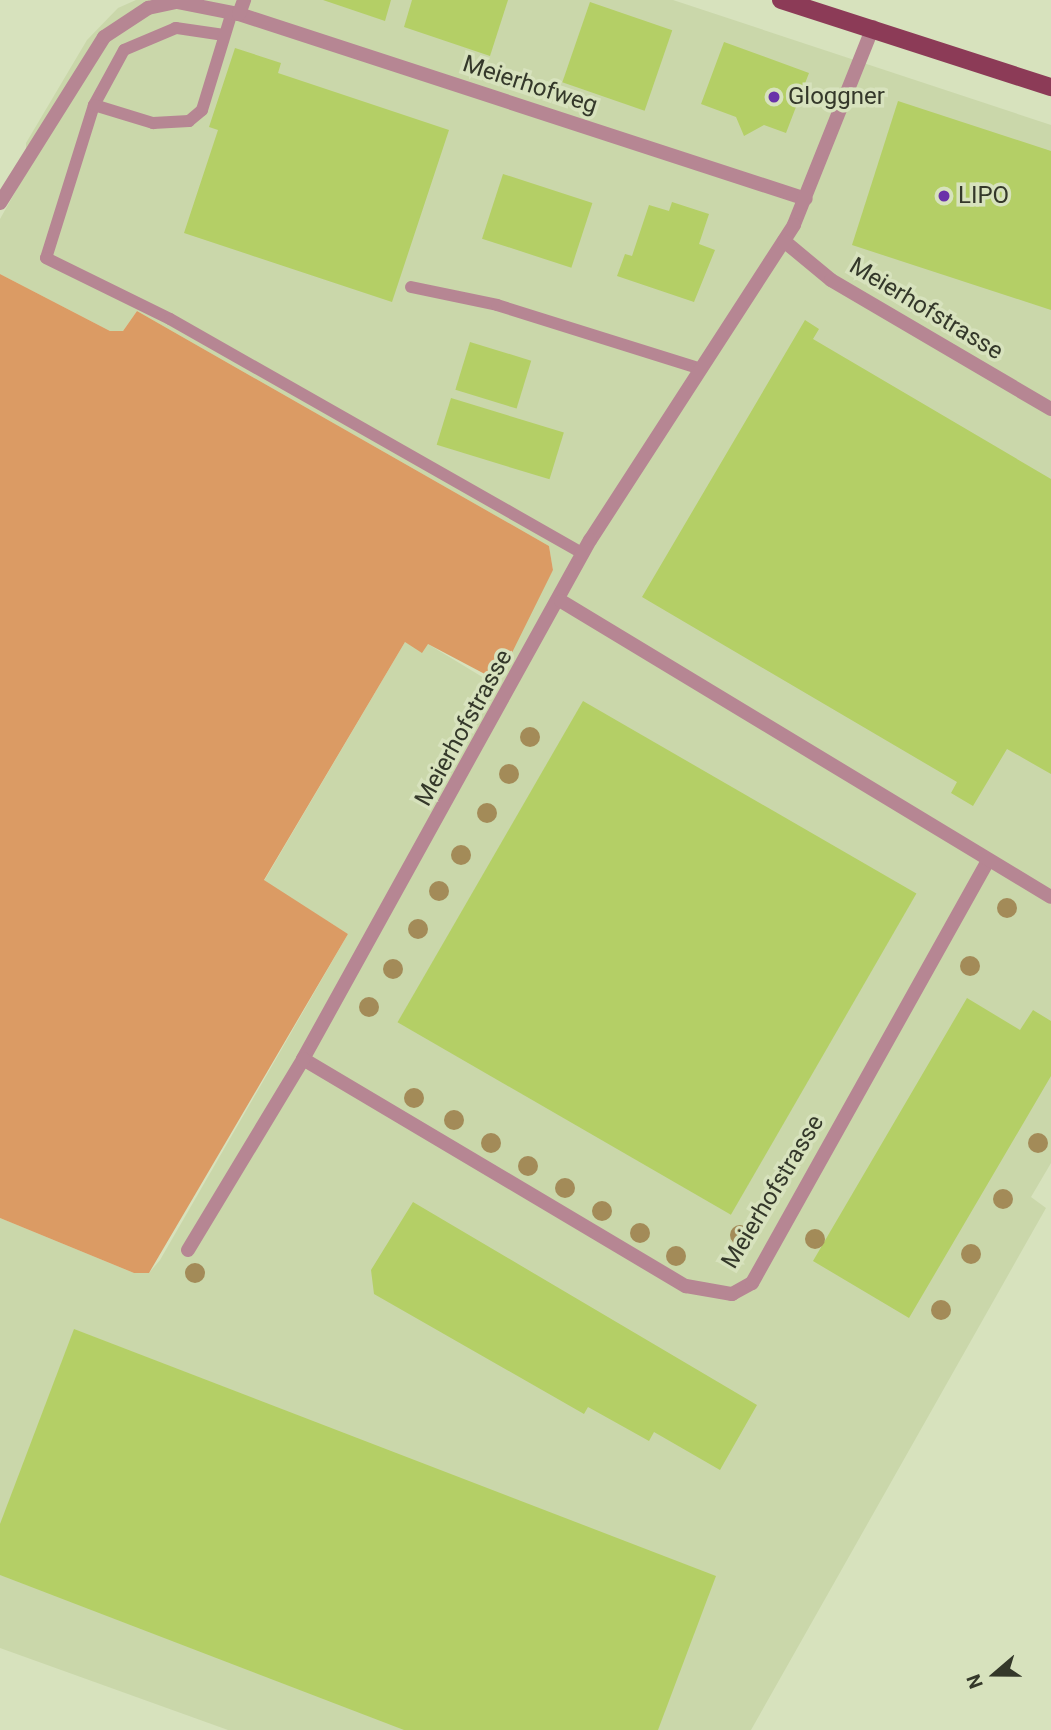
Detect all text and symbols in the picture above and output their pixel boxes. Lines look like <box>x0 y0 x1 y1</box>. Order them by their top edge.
street label: Meierhofweg <box>459 50 601 120</box>
place label: Gloggner <box>788 83 885 111</box>
marker: Gloggner <box>766 89 782 105</box>
place label: LIPO <box>958 182 1009 210</box>
marker: LIPO <box>936 188 952 204</box>
street label: Meierhofstrasse <box>844 252 1008 366</box>
street label: Meierhofstrasse <box>409 645 519 811</box>
street label: Meierhofstrasse <box>716 1110 830 1274</box>
north arrow <box>960 1639 1030 1709</box>
text: N <box>962 1671 988 1692</box>

